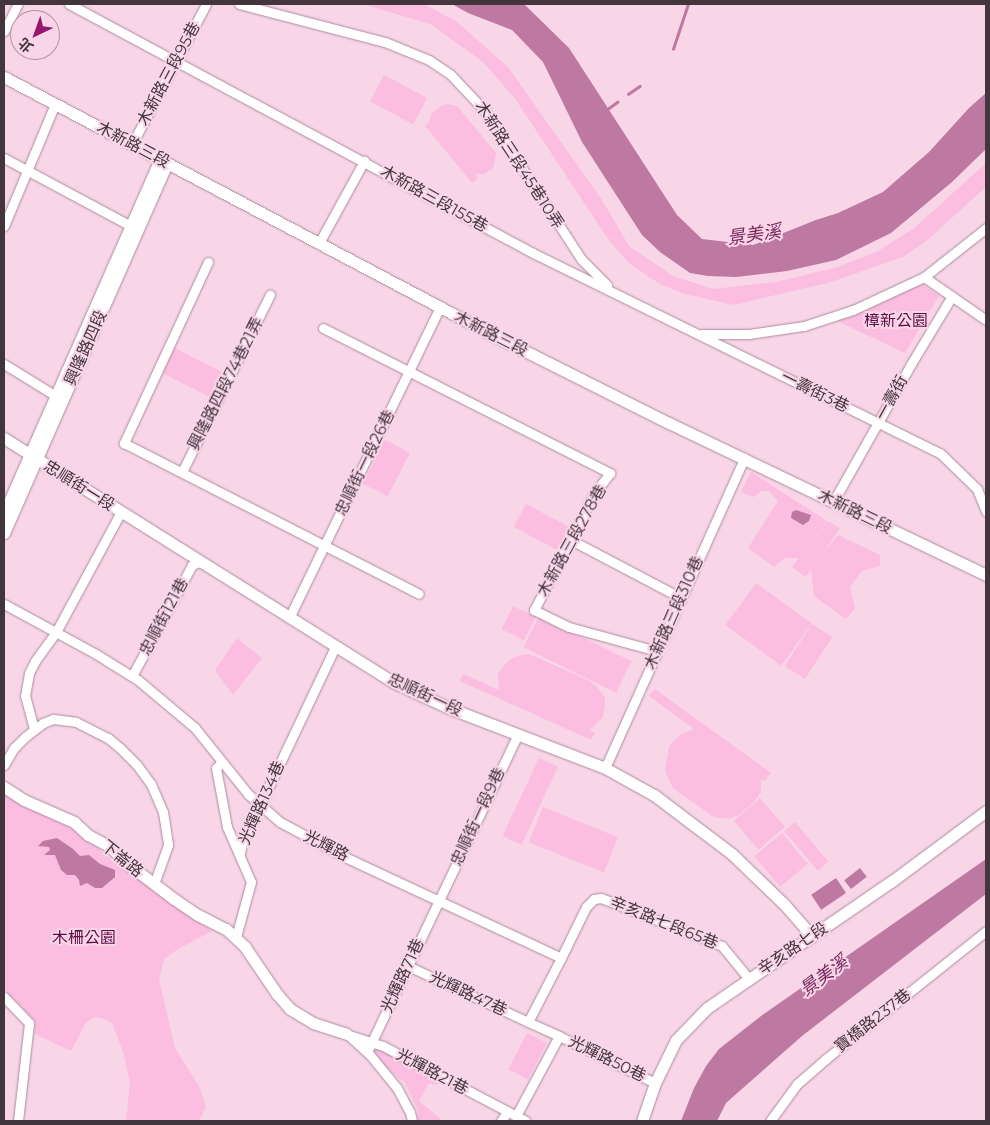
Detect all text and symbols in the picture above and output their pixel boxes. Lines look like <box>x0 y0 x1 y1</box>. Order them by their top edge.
north arrow <box>10 10 60 60</box>
street label: 木新路三段95巷 <box>134 19 204 129</box>
text: 北 <box>14 34 37 57</box>
street label: 木新路三段45巷10弄 <box>471 98 567 232</box>
street label: 木新路三段 <box>93 118 173 172</box>
street label: 木新路三段155巷 <box>377 162 491 236</box>
water label: 景美溪 <box>726 221 782 249</box>
street label: 木新路三段 <box>451 307 531 361</box>
street label: 興隆路四段 <box>61 308 111 388</box>
park label: 樟新公園 <box>864 311 928 331</box>
street label: 興隆路四段74巷21弄 <box>184 315 268 453</box>
street label: 一壽街3巷 <box>778 367 852 417</box>
street label: 一壽街 <box>872 372 912 424</box>
street label: 忠順街一段26巷 <box>331 407 399 519</box>
street label: 忠順街一段 <box>40 457 118 515</box>
street label: 木新路三段278巷 <box>533 482 611 600</box>
street label: 木新路三段 <box>815 486 895 538</box>
street label: 木新路三段310巷 <box>641 554 707 672</box>
street label: 忠順街121巷 <box>136 575 192 659</box>
street label: 忠順街一段 <box>385 669 465 721</box>
street label: 光輝路134巷 <box>235 758 289 848</box>
street label: 忠順街一段9巷 <box>447 765 509 869</box>
street label: 光輝路 <box>300 827 352 865</box>
street label: 下崙路 <box>97 836 147 882</box>
street label: 辛亥路七段65巷 <box>607 893 721 953</box>
street label: 辛亥路七段 <box>754 919 832 979</box>
park label: 木柵公園 <box>52 928 116 948</box>
street label: 光輝路71巷 <box>378 936 428 1016</box>
water label: 景美溪 <box>796 951 852 1001</box>
street label: 光輝路47巷 <box>426 968 510 1020</box>
street label: 寶橋路237巷 <box>831 985 915 1057</box>
street label: 光輝路50巷 <box>565 1032 649 1086</box>
street label: 光輝路21巷 <box>393 1045 471 1099</box>

